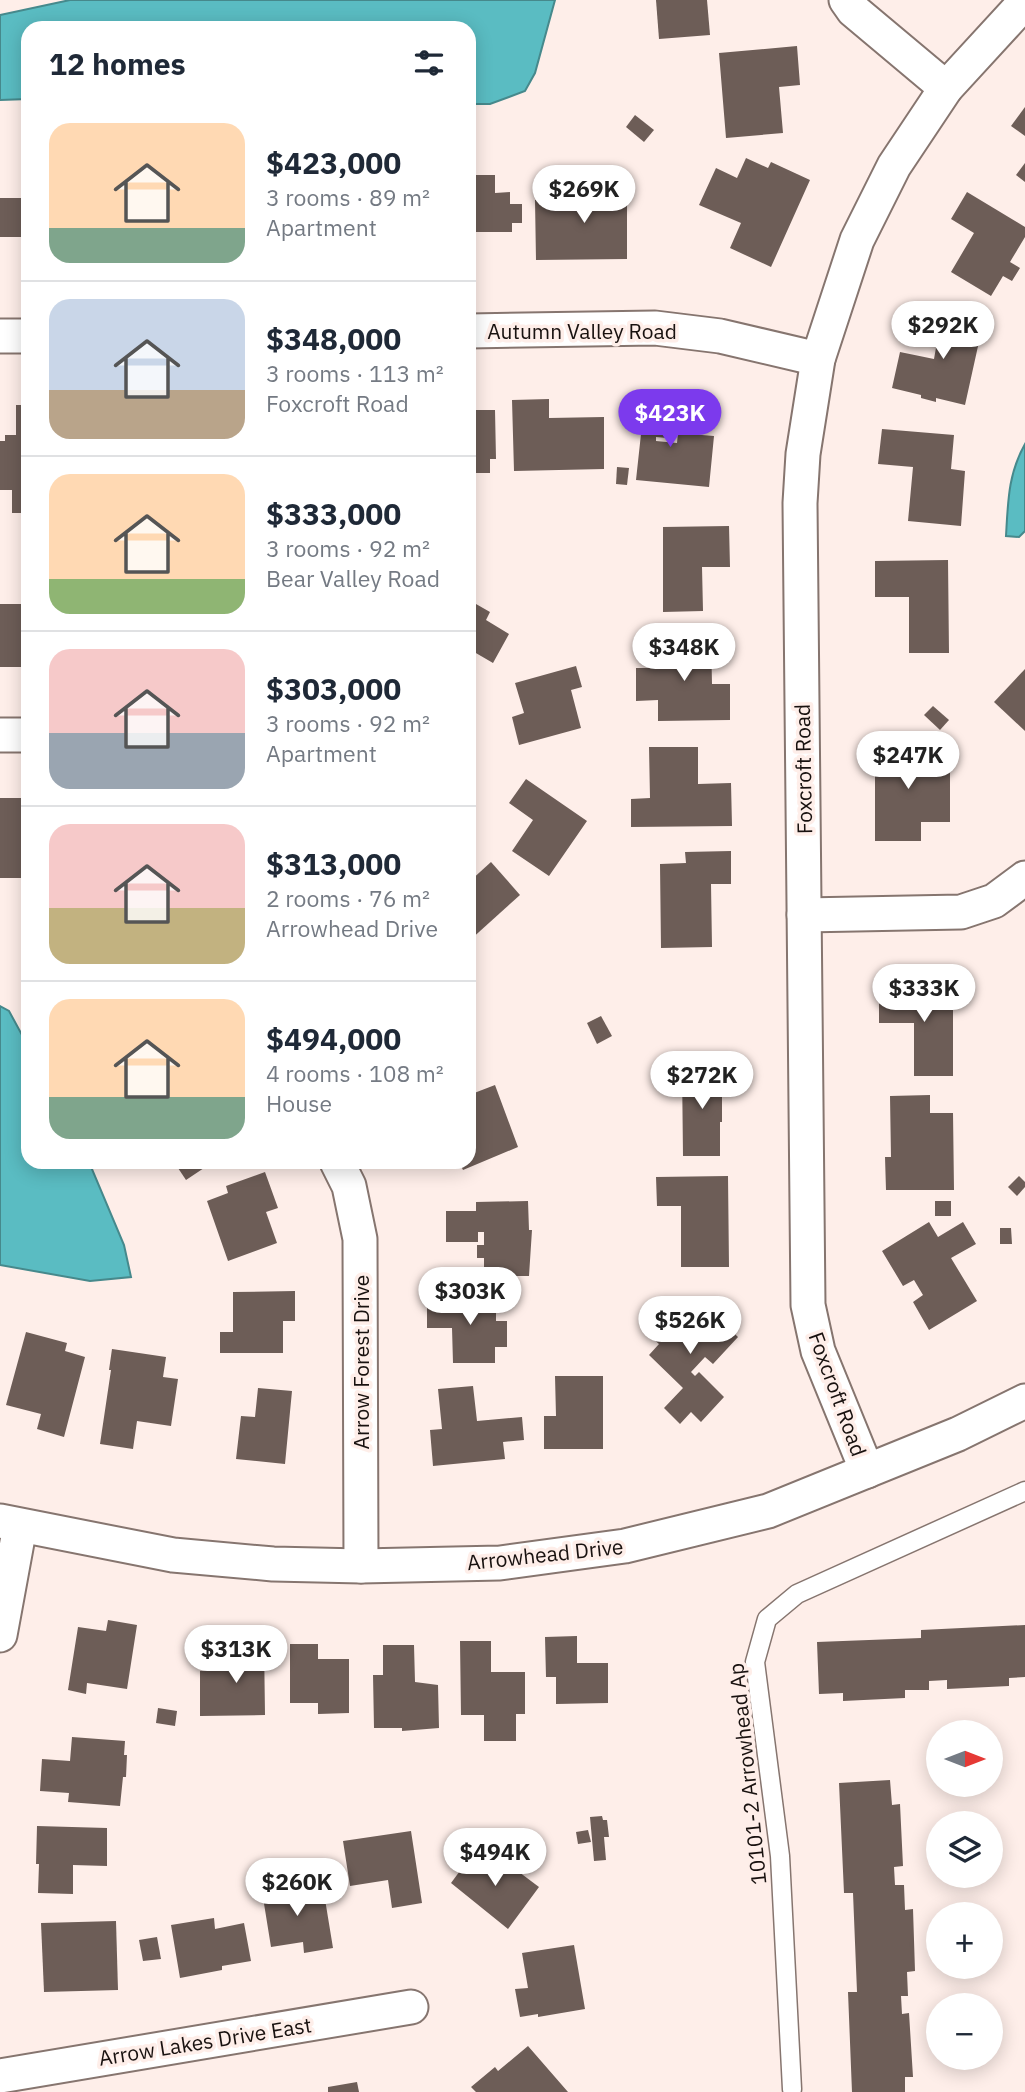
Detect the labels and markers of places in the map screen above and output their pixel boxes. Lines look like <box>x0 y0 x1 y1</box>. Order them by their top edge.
pin: $269K <box>535 166 633 225</box>
pin: $292K <box>894 302 992 361</box>
pin: $423K <box>621 390 719 449</box>
pin: $348K <box>635 624 733 683</box>
pin: $247K <box>859 732 957 791</box>
pin: $333K <box>875 964 973 1024</box>
pin: $272K <box>653 1052 751 1111</box>
pin: $303K <box>421 1268 519 1327</box>
pin: $526K <box>641 1296 739 1356</box>
pin: $313K <box>187 1626 285 1685</box>
pin: $494K <box>446 1828 544 1888</box>
pin: $260K <box>248 1858 346 1918</box>

